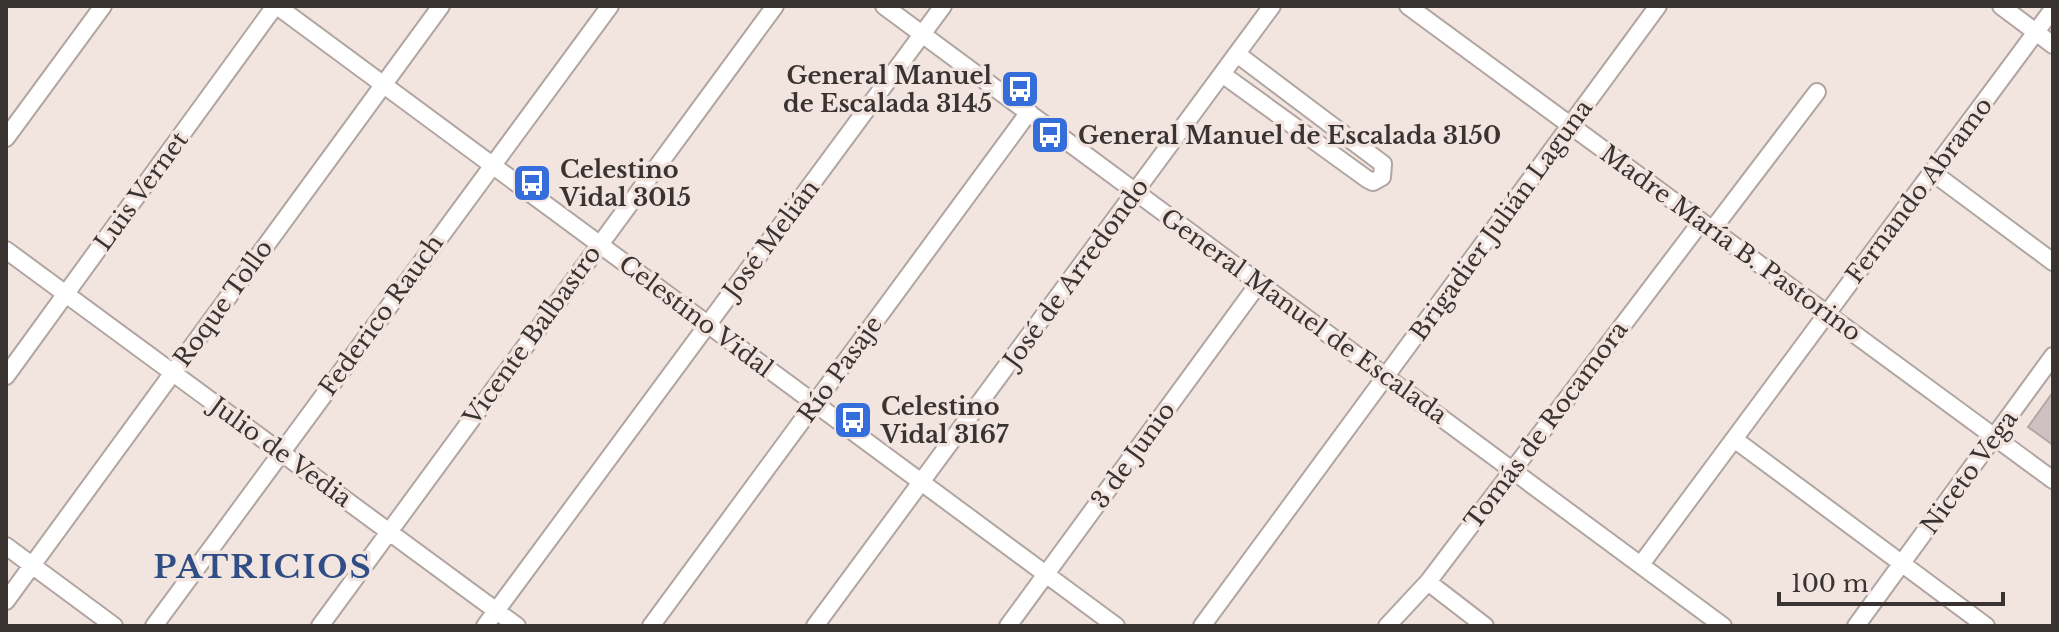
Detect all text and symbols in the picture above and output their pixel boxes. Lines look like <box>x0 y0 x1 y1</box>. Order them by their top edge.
place label: General Manuel de Escalada 3145 <box>783 61 992 118</box>
bus stop icon: General Manuel de Escalada 3145 <box>999 68 1041 110</box>
street label: Fernando Abramo <box>1840 91 1998 289</box>
street label: Brigadier Julián Laguna <box>1404 93 1598 346</box>
bus stop icon: General Manuel de Escalada 3150 <box>1029 114 1071 156</box>
place label: General Manuel de Escalada 3150 <box>1078 121 1501 150</box>
street label: Luis Vernet <box>88 126 194 256</box>
street label: Madre María B. Pastorino <box>1595 139 1867 347</box>
place label: Celestino Vidal 3015 <box>559 155 691 212</box>
bus stop icon: Celestino Vidal 3015 <box>511 162 553 204</box>
street label: José de Arredondo <box>996 173 1154 376</box>
street label: José Melián <box>715 174 825 306</box>
street label: General Manuel de Escalada <box>1155 202 1453 430</box>
street label: Federico Rauch <box>313 229 449 401</box>
street label: Roque Tollo <box>167 234 279 372</box>
street label: Vicente Balbastro <box>456 240 607 431</box>
street label: Celestino Vidal <box>613 249 779 383</box>
street label: Río Pasaje <box>792 310 888 428</box>
street label: Tomás de Rocamora <box>1458 315 1634 535</box>
street label: Julio de Vedia <box>202 389 358 513</box>
place label: Celestino Vidal 3167 <box>880 392 1009 449</box>
street label: 3 de Junio <box>1085 396 1181 514</box>
bus stop icon: Celestino Vidal 3167 <box>832 399 874 441</box>
street label: Niceto Vega <box>1915 404 2024 539</box>
district label: PATRICIOS <box>153 547 373 587</box>
scale bar <box>1779 556 2003 606</box>
text: 100 m <box>1791 569 1869 598</box>

